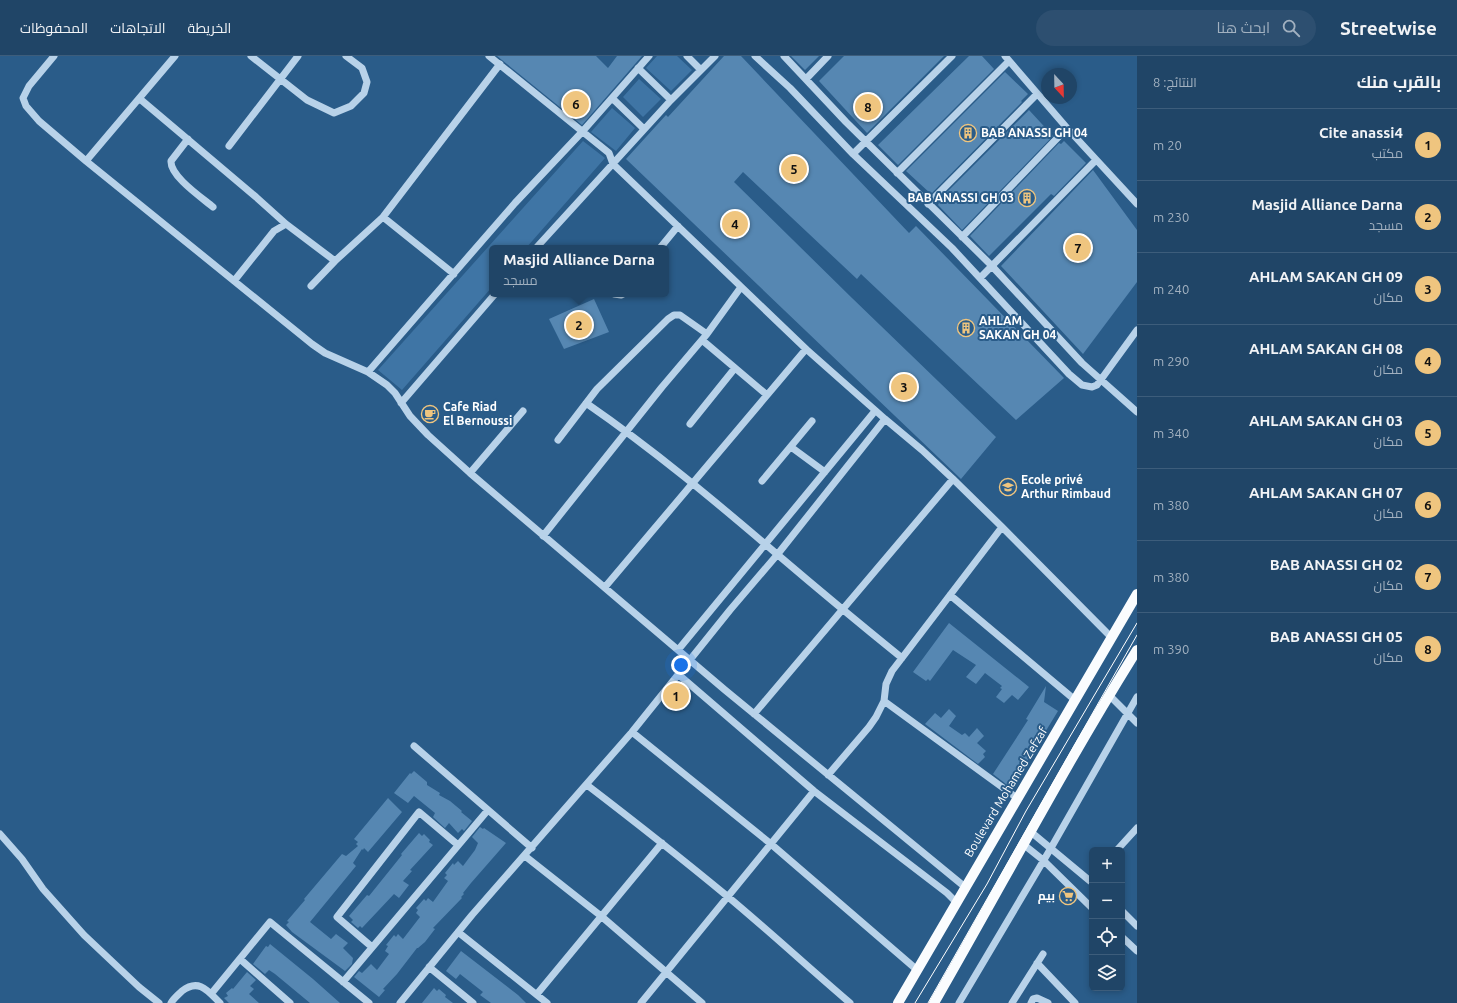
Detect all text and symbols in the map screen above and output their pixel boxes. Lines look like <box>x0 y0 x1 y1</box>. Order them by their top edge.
search box <box>1036 10 1316 46</box>
icon: search <box>1280 17 1302 39</box>
text: Streetwise <box>1340 17 1437 39</box>
text: ابحث هنا <box>1217 19 1270 36</box>
text: المحفوظات <box>20 20 88 36</box>
text: الاتجاهات <box>110 20 166 36</box>
text: الخريطة <box>188 20 231 36</box>
north arrow <box>1041 68 1077 104</box>
text: بالقرب منك <box>1357 72 1441 91</box>
text: النتائج: 8 <box>1153 75 1197 89</box>
pin: 6 <box>563 89 589 119</box>
pin: 8 <box>855 92 881 122</box>
building icon: BAB ANASSI GH 04 <box>958 123 978 143</box>
text: Cite anassi4 <box>1319 124 1403 141</box>
place label: BAB ANASSI GH 04 <box>981 126 1088 139</box>
text: 20 m <box>1153 138 1182 152</box>
text: 1 <box>1424 138 1432 152</box>
text: مكتب <box>1372 146 1403 160</box>
pin: 5 <box>781 154 807 184</box>
building icon: BAB ANASSI GH 03 <box>1017 188 1037 208</box>
place label: BAB ANASSI GH 03 <box>907 191 1014 204</box>
text: Masjid Alliance Darna <box>1251 196 1403 213</box>
pin: 4 <box>722 209 748 239</box>
text: 230 m <box>1153 210 1189 224</box>
text: 2 <box>1424 210 1432 224</box>
text: مسجد <box>1369 218 1403 232</box>
pin: 7 <box>1065 233 1091 263</box>
popup <box>489 245 669 297</box>
text: Masjid Alliance Darna <box>503 251 655 268</box>
text: AHLAM SAKAN GH 09 <box>1249 268 1403 285</box>
text: مسجد <box>503 273 538 287</box>
text: 240 m <box>1153 282 1189 296</box>
text: 3 <box>1424 282 1432 296</box>
text: مكان <box>1374 290 1403 304</box>
pin: 2 <box>566 310 592 340</box>
place label: AHLAM SAKAN GH 04 <box>979 314 1056 341</box>
building icon: AHLAM SAKAN GH 04 <box>956 318 976 338</box>
text: AHLAM SAKAN GH 08 <box>1249 340 1403 357</box>
text: 290 m <box>1153 354 1189 368</box>
text: 4 <box>1424 354 1432 368</box>
text: مكان <box>1374 362 1403 376</box>
pin: 3 <box>891 372 917 402</box>
place label: Cafe Riad El Bernoussi <box>443 400 512 427</box>
cafe icon: Cafe Riad El Bernoussi <box>420 404 440 424</box>
text: AHLAM SAKAN GH 03 <box>1249 412 1403 429</box>
text: 340 m <box>1153 426 1189 440</box>
text: 5 <box>1424 426 1432 440</box>
text: مكان <box>1374 434 1403 448</box>
place label: Ecole privé Arthur Rimbaud <box>1021 473 1111 500</box>
school or university icon: Ecole privé Arthur Rimbaud <box>998 477 1018 497</box>
text: AHLAM SAKAN GH 07 <box>1249 484 1403 501</box>
text: 380 m <box>1153 498 1189 512</box>
text: 6 <box>1424 498 1432 512</box>
text: مكان <box>1374 506 1403 520</box>
text: BAB ANASSI GH 02 <box>1270 556 1403 573</box>
text: 380 m <box>1153 570 1189 584</box>
text: 7 <box>1424 570 1432 584</box>
text: مكان <box>1374 578 1403 592</box>
text: BAB ANASSI GH 05 <box>1270 628 1403 645</box>
text: 390 m <box>1153 642 1189 656</box>
text: 8 <box>1424 642 1432 656</box>
text: مكان <box>1374 650 1403 664</box>
your location <box>671 655 691 675</box>
pin: 1 <box>663 681 689 711</box>
street label: Boulevard Mohamed Zefzaf <box>962 724 1050 859</box>
map controls <box>1089 847 1125 991</box>
button: + <box>1089 847 1125 883</box>
button: − <box>1089 883 1125 919</box>
supermarket icon: بيم <box>1058 886 1078 906</box>
place label: بيم <box>1038 889 1055 904</box>
button: locate <box>1089 919 1125 955</box>
button: layers <box>1089 955 1125 991</box>

